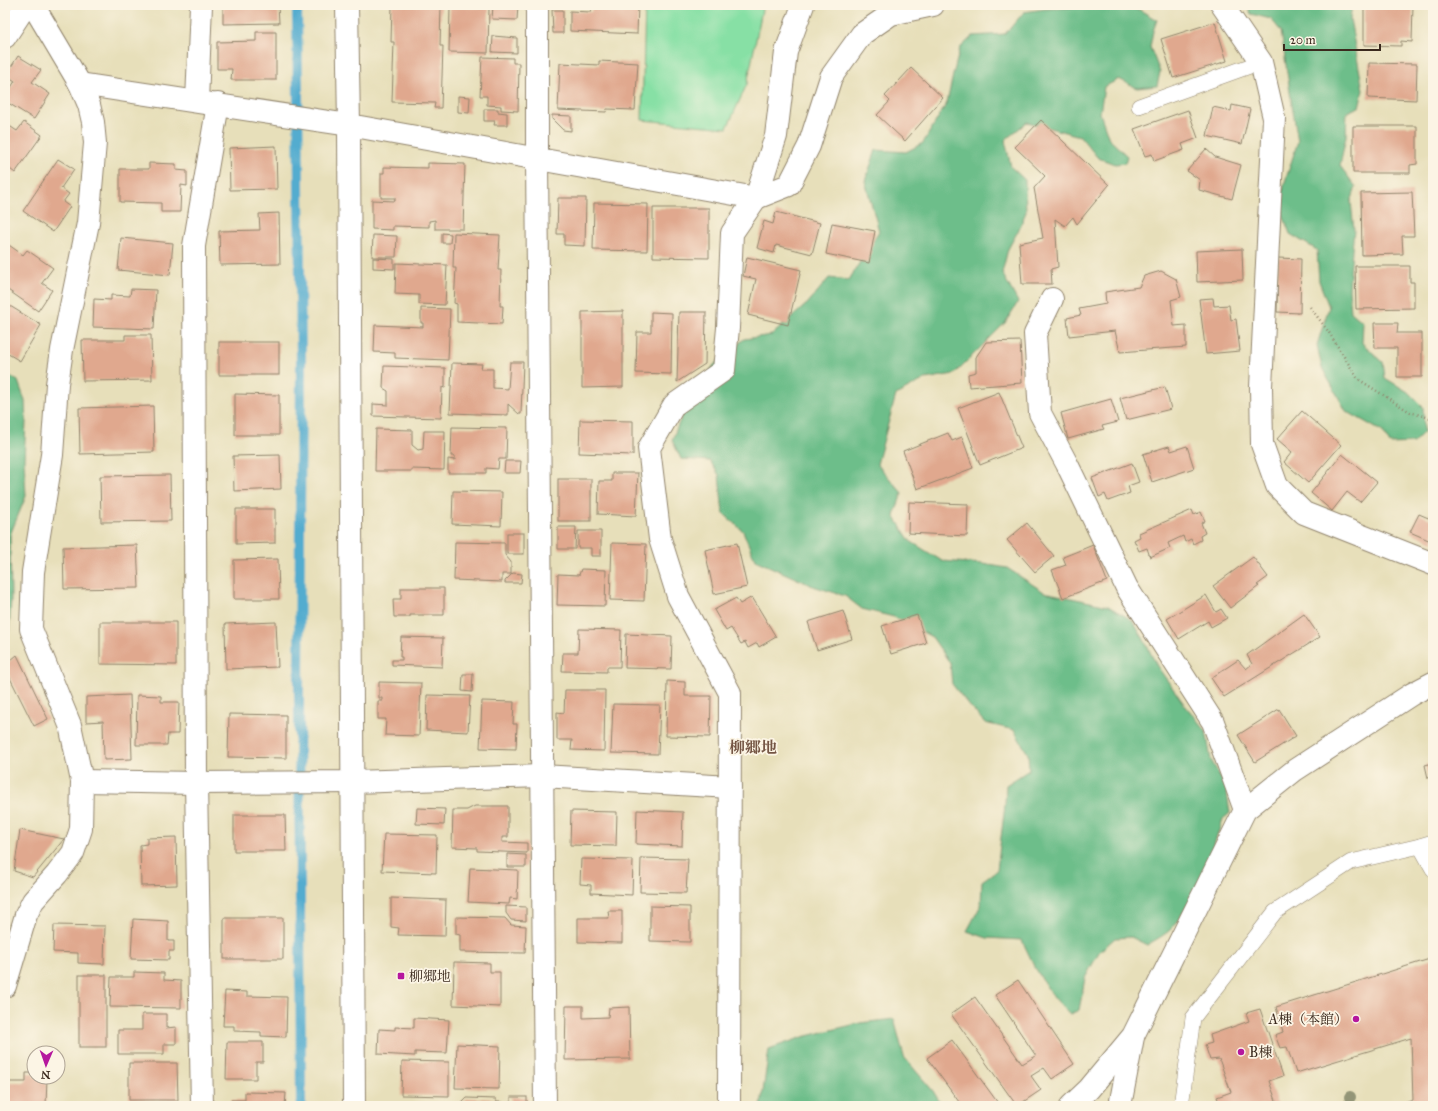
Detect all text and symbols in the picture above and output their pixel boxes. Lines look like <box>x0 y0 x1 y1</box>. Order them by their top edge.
scale bar <box>1284 26 1380 52</box>
text: 20 m <box>1290 33 1316 47</box>
district label: 柳郷地 <box>729 738 777 757</box>
place label: 柳郷地 <box>409 968 451 985</box>
marker: 柳郷地 <box>396 971 406 981</box>
place label: A棟（本館） <box>1268 1011 1348 1028</box>
marker: A棟（本館） <box>1351 1014 1361 1024</box>
place label: B棟 <box>1249 1044 1272 1061</box>
north arrow <box>26 1045 66 1085</box>
marker: B棟 <box>1236 1047 1246 1057</box>
text: N <box>40 1068 51 1081</box>

